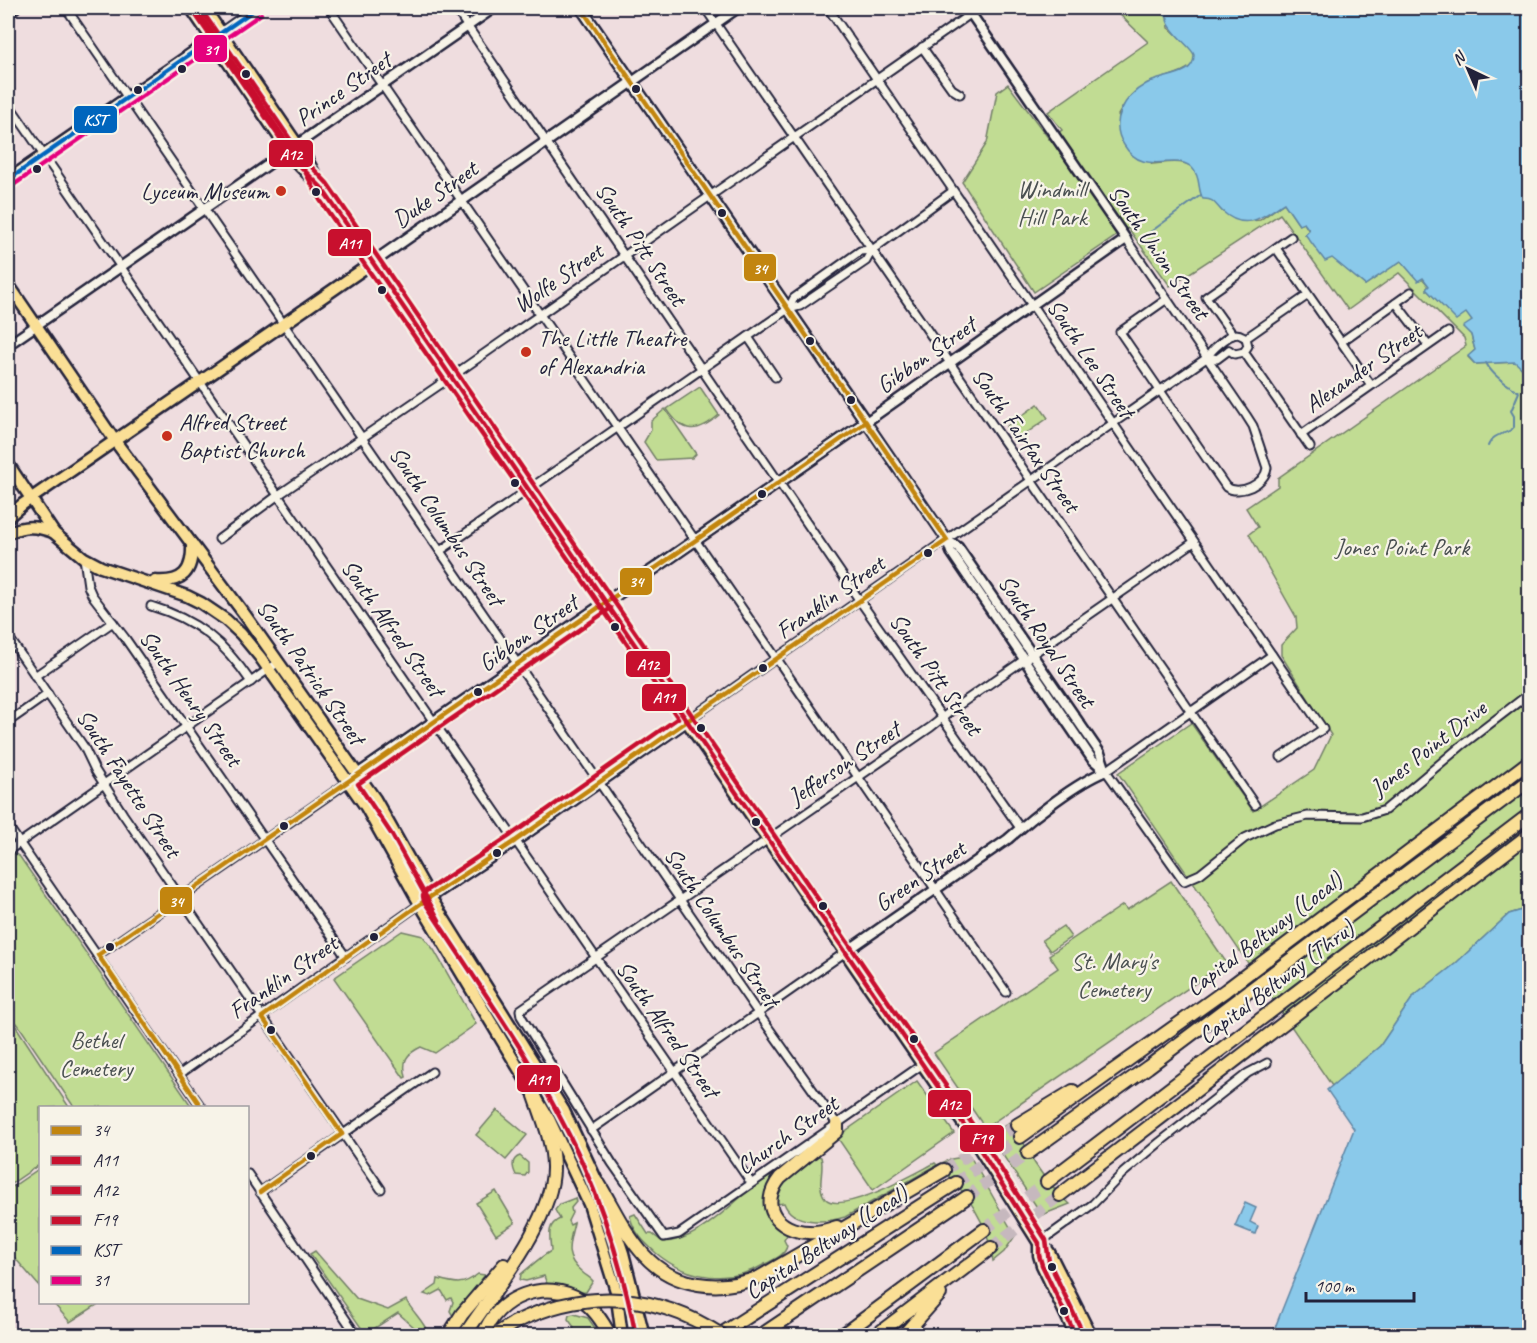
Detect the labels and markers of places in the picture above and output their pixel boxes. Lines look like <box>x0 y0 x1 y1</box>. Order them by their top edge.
unlabelled marker <box>176 63 188 75</box>
unlabelled marker <box>240 68 252 80</box>
unlabelled marker <box>630 83 642 95</box>
unlabelled marker <box>132 84 144 96</box>
unlabelled marker <box>31 163 43 175</box>
place label: Lyceum Museum <box>141 176 270 206</box>
marker: Lyceum Museum <box>274 184 288 198</box>
unlabelled marker <box>310 186 322 198</box>
unlabelled marker <box>716 207 728 219</box>
unlabelled marker <box>376 284 388 296</box>
place label: The Little Theatre of Alexandria <box>538 323 688 381</box>
unlabelled marker <box>804 335 816 347</box>
marker: The Little Theatre of Alexandria <box>519 345 533 359</box>
unlabelled marker <box>845 394 857 406</box>
place label: Alfred Street Baptist Church <box>179 407 306 465</box>
marker: Alfred Street Baptist Church <box>160 429 174 443</box>
unlabelled marker <box>509 477 521 489</box>
unlabelled marker <box>756 488 768 500</box>
unlabelled marker <box>922 547 934 559</box>
unlabelled marker <box>609 621 621 633</box>
unlabelled marker <box>757 662 769 674</box>
unlabelled marker <box>472 686 484 698</box>
unlabelled marker <box>695 722 707 734</box>
unlabelled marker <box>750 816 762 828</box>
unlabelled marker <box>278 820 290 832</box>
unlabelled marker <box>491 847 503 859</box>
unlabelled marker <box>817 900 829 912</box>
unlabelled marker <box>368 931 380 943</box>
unlabelled marker <box>104 941 116 953</box>
unlabelled marker <box>265 1024 277 1036</box>
unlabelled marker <box>908 1033 920 1045</box>
unlabelled marker <box>305 1150 317 1162</box>
unlabelled marker <box>1046 1261 1058 1273</box>
unlabelled marker <box>1058 1305 1070 1317</box>

